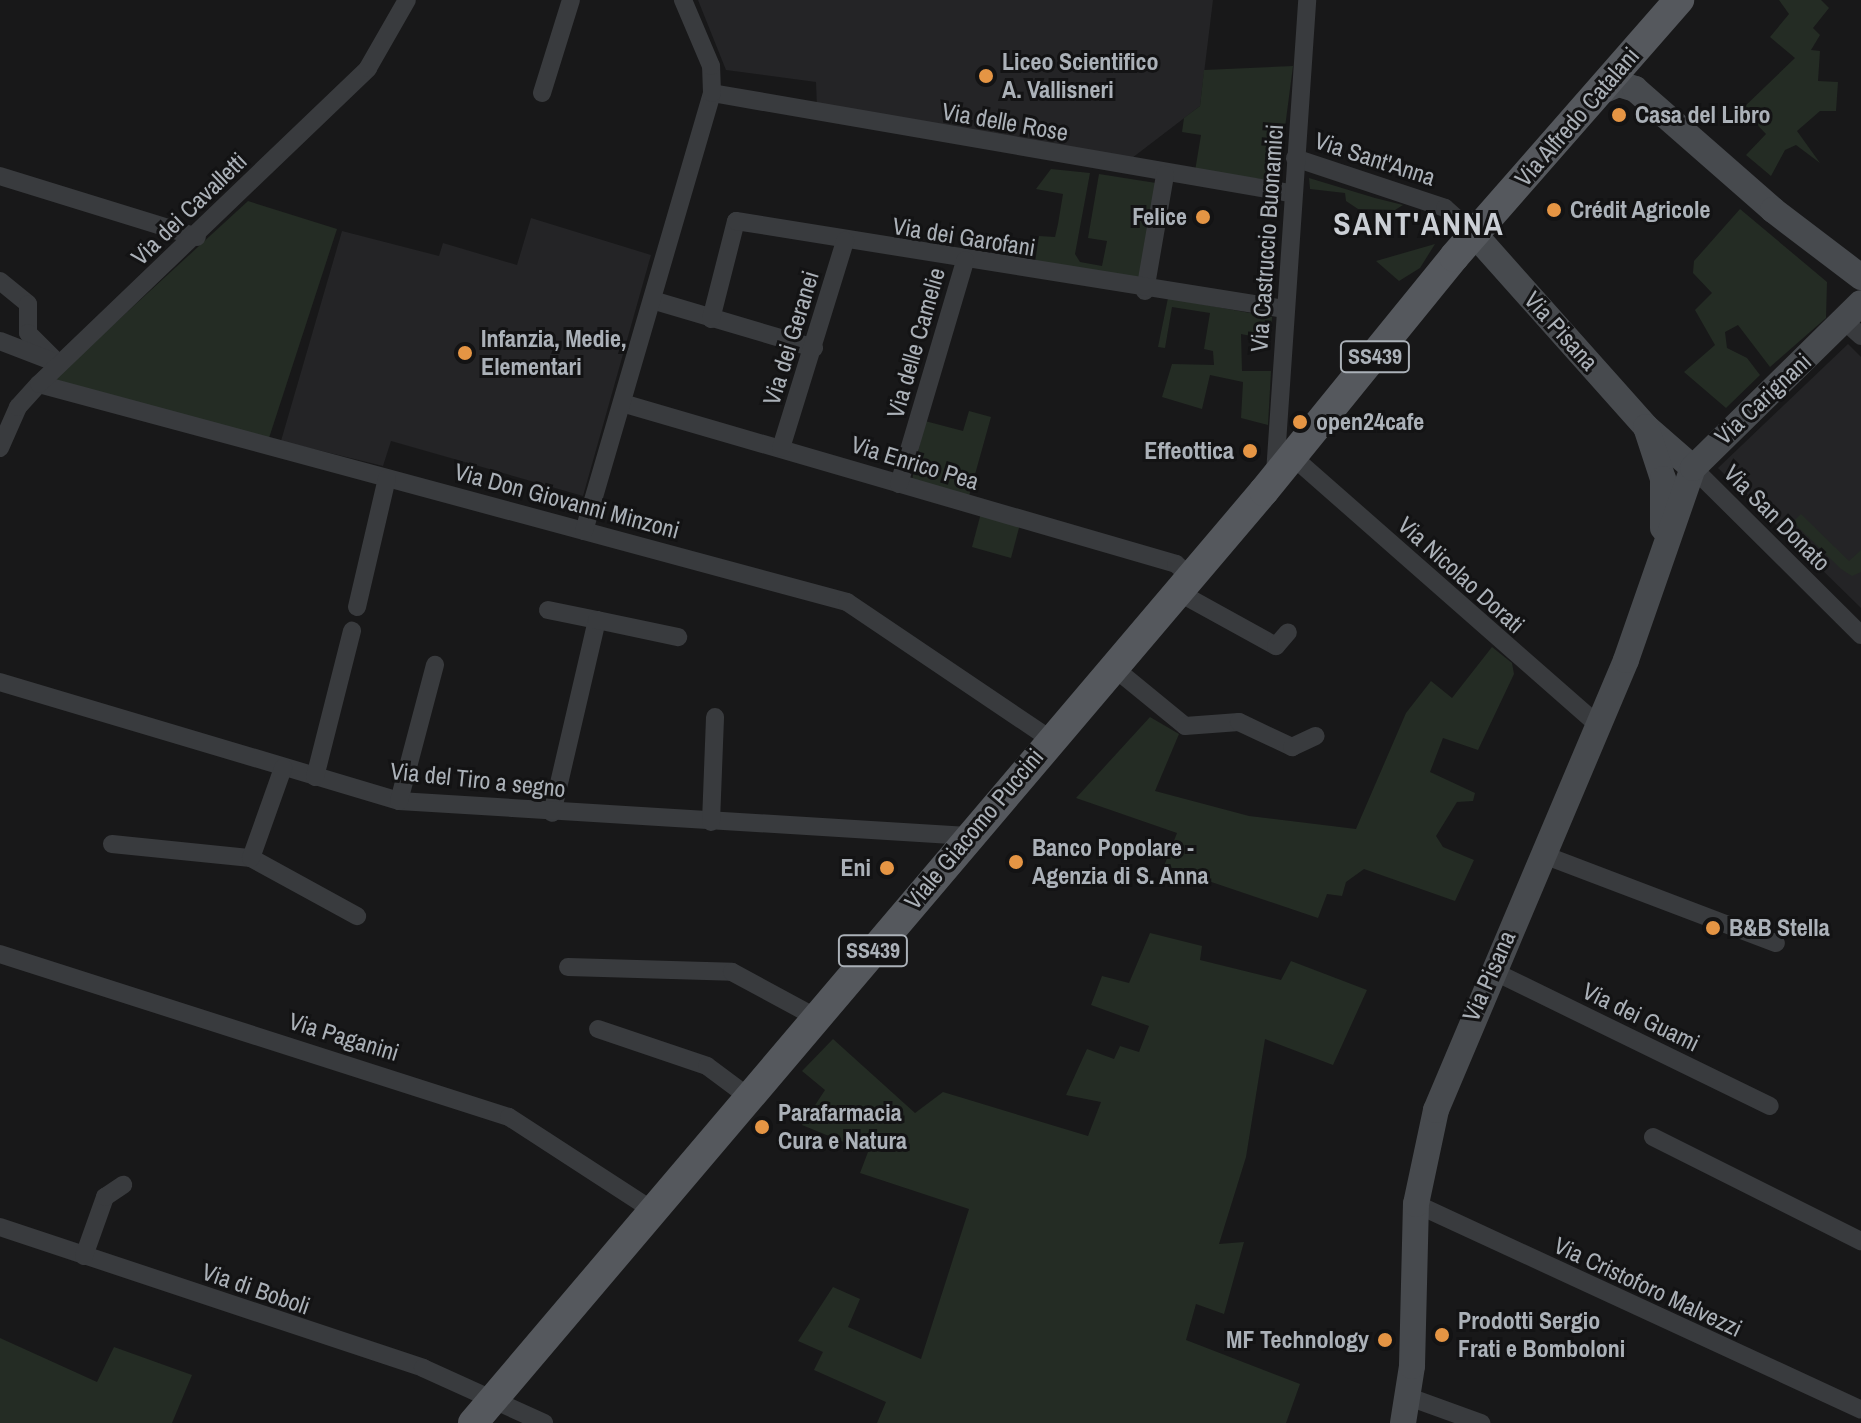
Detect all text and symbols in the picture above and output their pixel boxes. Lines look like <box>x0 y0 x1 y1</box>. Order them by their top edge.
street label: Via Alfredo Catalani <box>1508 41 1646 193</box>
place label: Liceo Scientifico A. Vallisneri <box>1002 48 1158 104</box>
marker: Liceo Scientifico A. Vallisneri <box>977 67 995 85</box>
street label: Via delle Rose <box>940 97 1070 147</box>
place label: Casa del Libro <box>1635 101 1771 129</box>
marker: Casa del Libro <box>1610 106 1628 124</box>
street label: Via Castruccio Buonamici <box>1245 123 1289 353</box>
street label: Via Sant'Anna <box>1311 126 1439 192</box>
street label: Via dei Cavalletti <box>125 147 253 271</box>
place label: Crédit Agricole <box>1570 196 1711 224</box>
marker: Crédit Agricole <box>1545 201 1563 219</box>
place label: Felice <box>1132 203 1187 231</box>
district label: SANT'ANNA <box>1333 205 1505 243</box>
marker: Felice <box>1194 208 1212 226</box>
street label: Via dei Garofani <box>891 212 1037 262</box>
street label: Via delle Camelie <box>881 265 951 421</box>
street label: Via dei Geranei <box>757 268 825 408</box>
street label: Via Pisana <box>1518 286 1604 376</box>
place label: Infanzia, Medie, Elementari <box>481 325 626 381</box>
road number: SS439 <box>1339 339 1411 375</box>
marker: Infanzia, Medie, Elementari <box>456 344 474 362</box>
street label: Via Carignani <box>1709 347 1817 451</box>
place label: open24cafe <box>1316 408 1424 436</box>
marker: open24cafe <box>1291 413 1309 431</box>
street label: Via Enrico Pea <box>848 430 982 496</box>
place label: Effeottica <box>1144 437 1234 465</box>
marker: Effeottica <box>1241 442 1259 460</box>
street label: Via Don Giovanni Minzoni <box>451 457 683 545</box>
street label: Via San Donato <box>1718 459 1836 577</box>
street label: Via Nicolao Dorati <box>1392 511 1530 639</box>
street label: Viale Giacomo Puccini <box>898 743 1050 915</box>
street label: Via del Tiro a segno <box>389 756 567 804</box>
place label: Banco Popolare - Agenzia di S. Anna <box>1032 834 1209 890</box>
marker: Banco Popolare - Agenzia di S. Anna <box>1007 853 1025 871</box>
place label: Eni <box>840 854 871 882</box>
marker: Eni <box>878 859 896 877</box>
place label: B&B Stella <box>1729 914 1830 942</box>
marker: B&B Stella <box>1704 919 1722 937</box>
street label: Via Pisana <box>1456 926 1522 1026</box>
road number: SS439 <box>837 933 909 969</box>
street label: Via dei Guami <box>1578 976 1704 1058</box>
street label: Via Paganini <box>286 1007 402 1067</box>
place label: Parafarmacia Cura e Natura <box>778 1099 907 1155</box>
marker: Parafarmacia Cura e Natura <box>753 1118 771 1136</box>
street label: Via Cristoforo Malvezzi <box>1549 1231 1747 1343</box>
street label: Via di Boboli <box>198 1257 314 1321</box>
place label: Prodotti Sergio Frati e Bomboloni <box>1458 1307 1625 1363</box>
place label: MF Technology <box>1226 1326 1369 1354</box>
marker: Prodotti Sergio Frati e Bomboloni <box>1433 1326 1451 1344</box>
marker: MF Technology <box>1376 1331 1394 1349</box>

